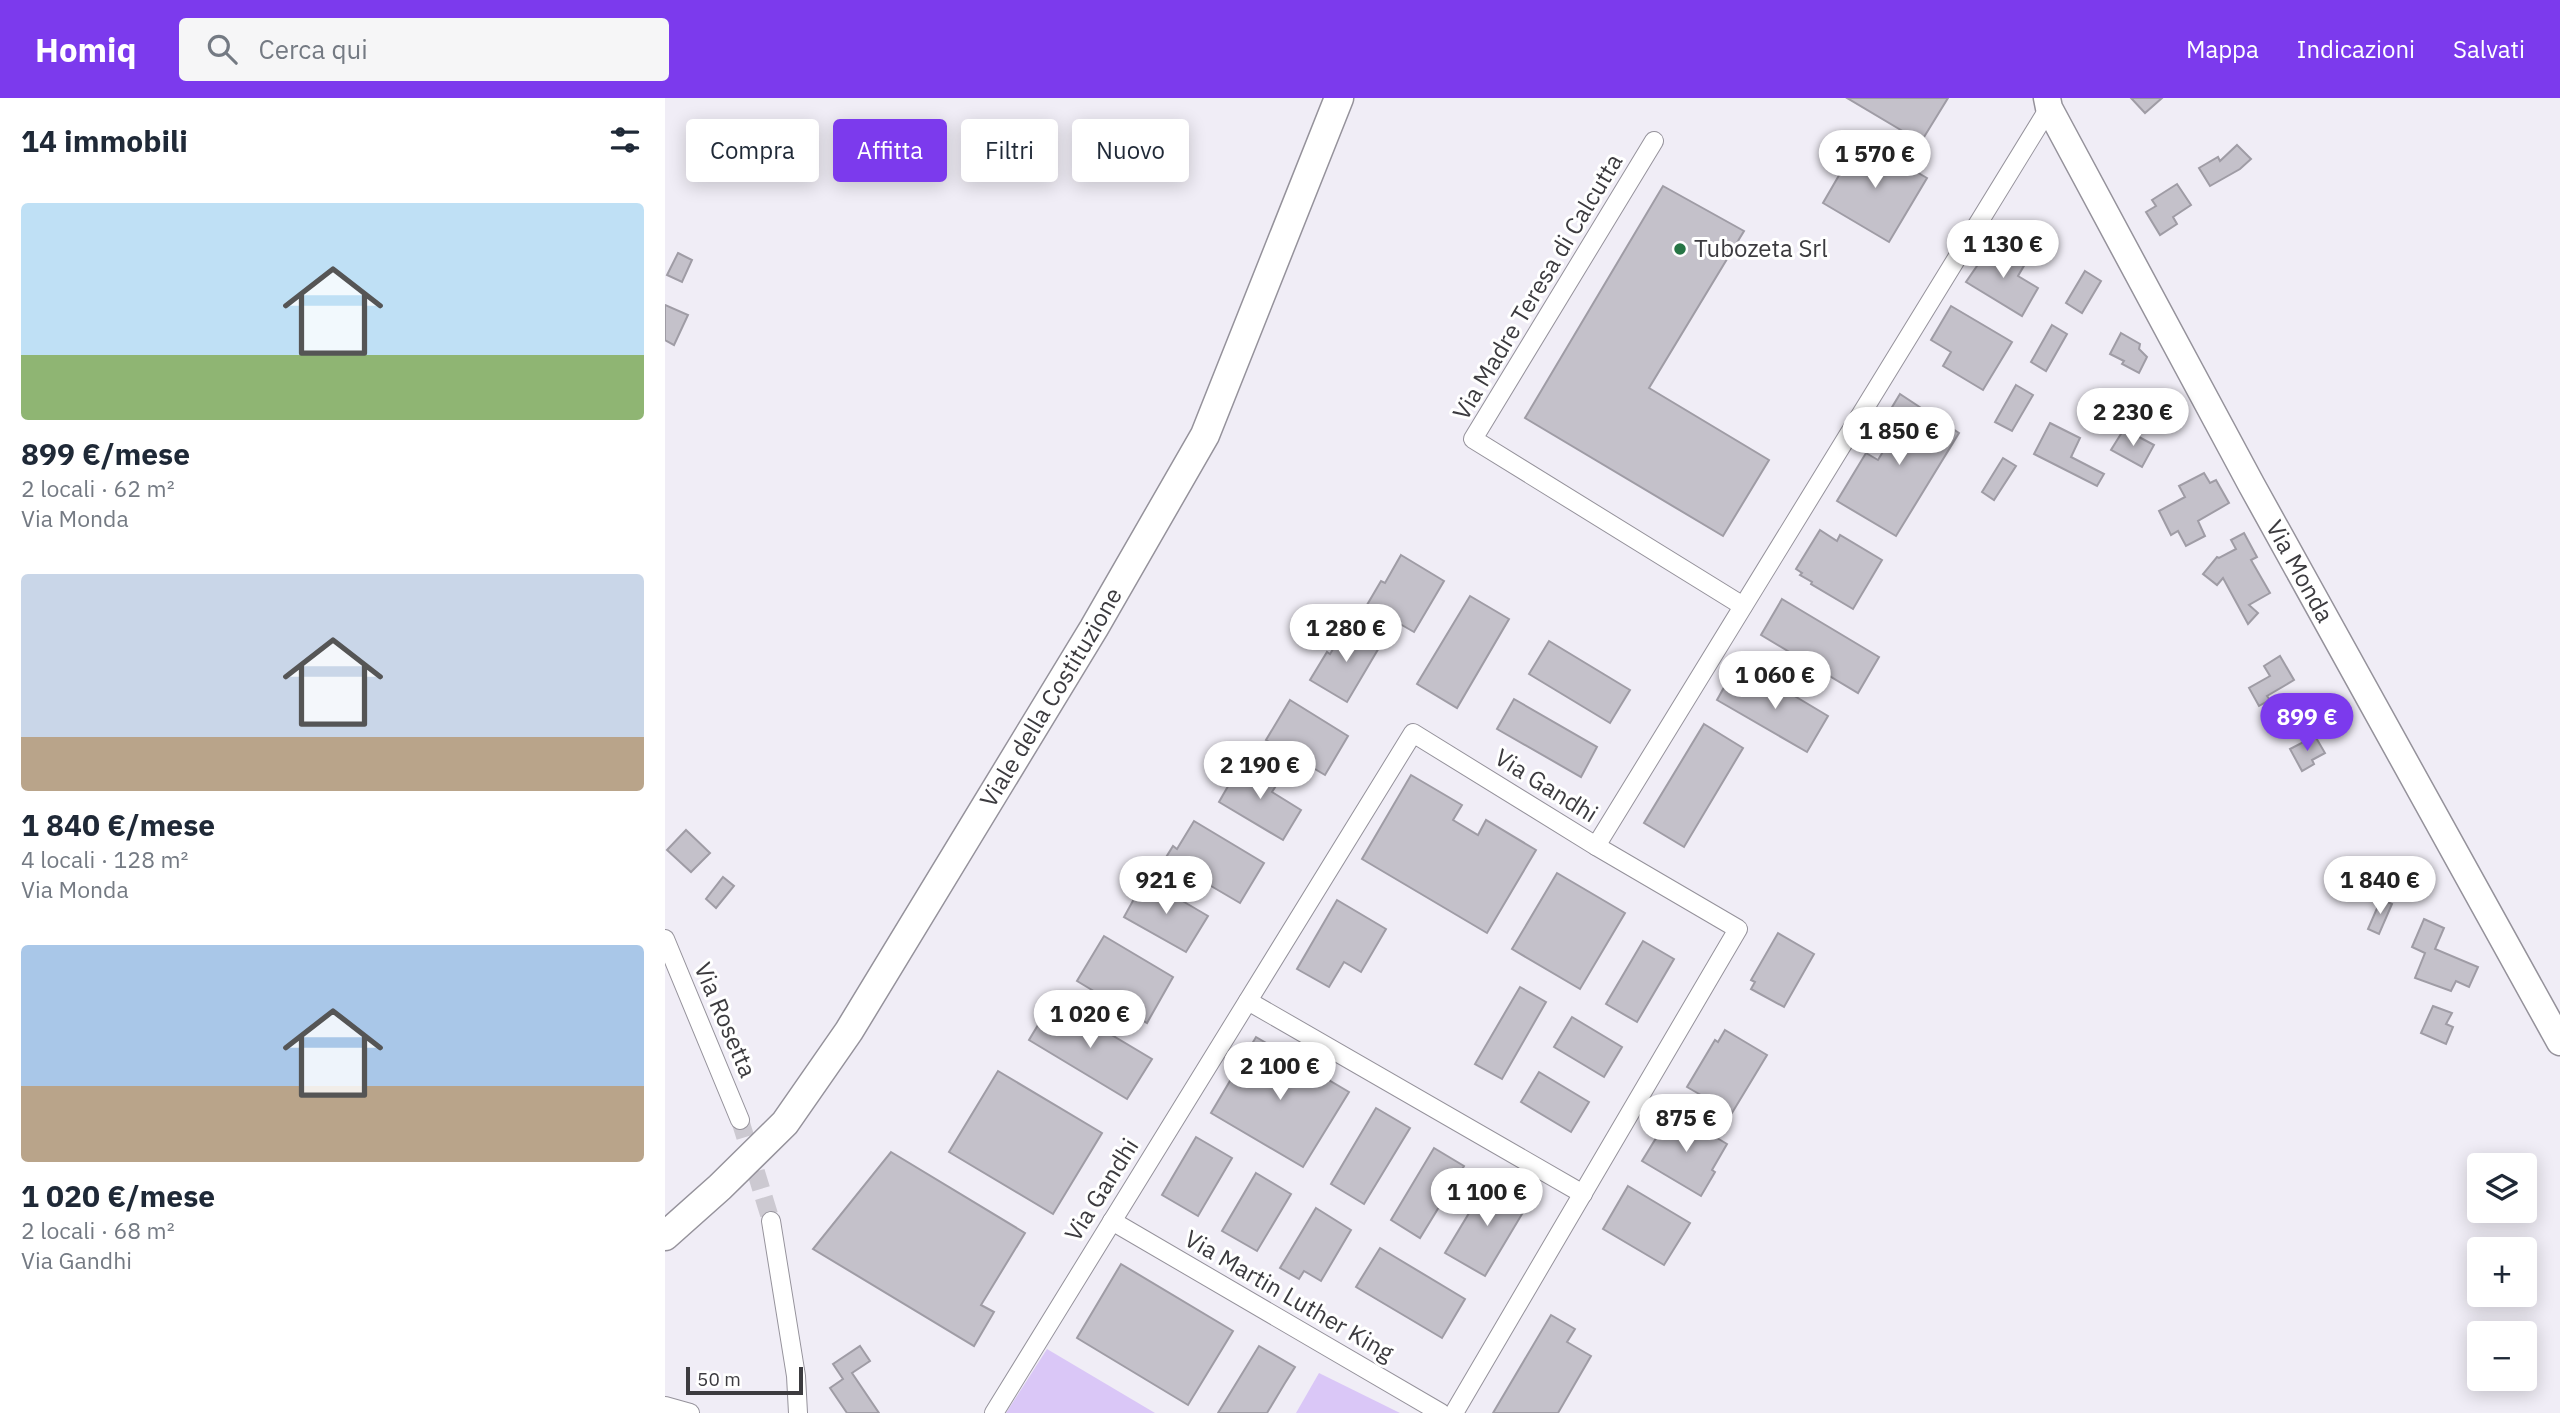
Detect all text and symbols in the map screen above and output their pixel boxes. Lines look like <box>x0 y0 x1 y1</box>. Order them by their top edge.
search box <box>179 18 669 81</box>
text: Homiq <box>35 28 137 71</box>
icon: search <box>203 30 241 68</box>
text: Cerca qui <box>259 32 368 66</box>
text: Mappa <box>2186 33 2259 65</box>
text: Indicazioni <box>2297 33 2415 65</box>
text: Salvati <box>2453 33 2525 65</box>
chip: Compra <box>686 119 819 182</box>
chip: Affitta <box>833 119 947 182</box>
chip: Filtri <box>961 119 1058 182</box>
chip: Nuovo <box>1072 119 1189 182</box>
text: 14 immobili <box>21 121 188 160</box>
icon: filters <box>606 121 644 159</box>
pin: 1 570 € <box>1810 130 1940 190</box>
text: 1 570 € <box>1835 138 1915 168</box>
street label: Via Madre Teresa di Calcutta <box>1445 147 1630 426</box>
pin: 1 130 € <box>1938 220 2068 280</box>
text: 1 130 € <box>1963 228 2043 258</box>
place label: Tubozeta Srl <box>1694 232 1828 264</box>
marker: Tubozeta Srl <box>1672 241 1688 257</box>
icon: home <box>270 248 396 374</box>
pin: 2 230 € <box>2068 388 2198 448</box>
text: 2 230 € <box>2093 396 2173 426</box>
pin: 1 850 € <box>1834 408 1964 467</box>
text: 1 850 € <box>1859 415 1939 445</box>
text: 899 €/mese <box>21 434 190 473</box>
text: 2 locali · 62 m² <box>21 473 175 503</box>
text: Via Monda <box>21 503 129 533</box>
street label: Via Monda <box>2259 514 2342 628</box>
street label: Viale della Costituzione <box>972 581 1129 813</box>
pin: 1 280 € <box>1281 604 1411 664</box>
text: 1 280 € <box>1306 612 1386 642</box>
icon: home <box>270 619 396 745</box>
pin: 1 060 € <box>1710 652 1840 711</box>
text: 1 060 € <box>1735 659 1815 689</box>
pin: 899 € <box>2258 694 2356 753</box>
text: 899 € <box>2276 701 2338 731</box>
street label: Via Gandhi <box>1489 741 1604 829</box>
pin: 2 190 € <box>1195 742 1325 801</box>
text: 2 190 € <box>1220 749 1300 779</box>
text: 1 840 €/mese <box>21 805 215 844</box>
text: 4 locali · 128 m² <box>21 844 188 874</box>
pin: 921 € <box>1117 856 1215 916</box>
pin: 1 840 € <box>2315 856 2445 916</box>
text: 921 € <box>1135 864 1197 894</box>
text: 1 840 € <box>2340 864 2420 894</box>
text: Via Monda <box>21 874 129 904</box>
street label: Via Rosetta <box>687 957 765 1082</box>
icon: home <box>270 990 396 1116</box>
pin: 1 020 € <box>1025 990 1155 1050</box>
text: 1 020 € <box>1050 998 1130 1028</box>
pin: 2 100 € <box>1215 1042 1345 1102</box>
text: 2 100 € <box>1240 1050 1320 1080</box>
pin: 875 € <box>1637 1094 1735 1154</box>
text: 875 € <box>1655 1102 1717 1132</box>
street label: Via Gandhi <box>1057 1132 1145 1247</box>
map controls <box>2467 1153 2537 1391</box>
button: layers <box>2467 1153 2537 1223</box>
pin: 1 100 € <box>1422 1168 1552 1228</box>
text: 1 020 €/mese <box>21 1176 215 1215</box>
text: 1 100 € <box>1447 1176 1527 1206</box>
text: 2 locali · 68 m² <box>21 1215 175 1245</box>
street label: Via Martin Luther King <box>1179 1222 1400 1368</box>
button: + <box>2467 1237 2537 1307</box>
text: Via Gandhi <box>21 1245 132 1275</box>
button: − <box>2467 1321 2537 1391</box>
scale bar <box>686 1364 803 1396</box>
text: 50 m <box>697 1367 741 1391</box>

